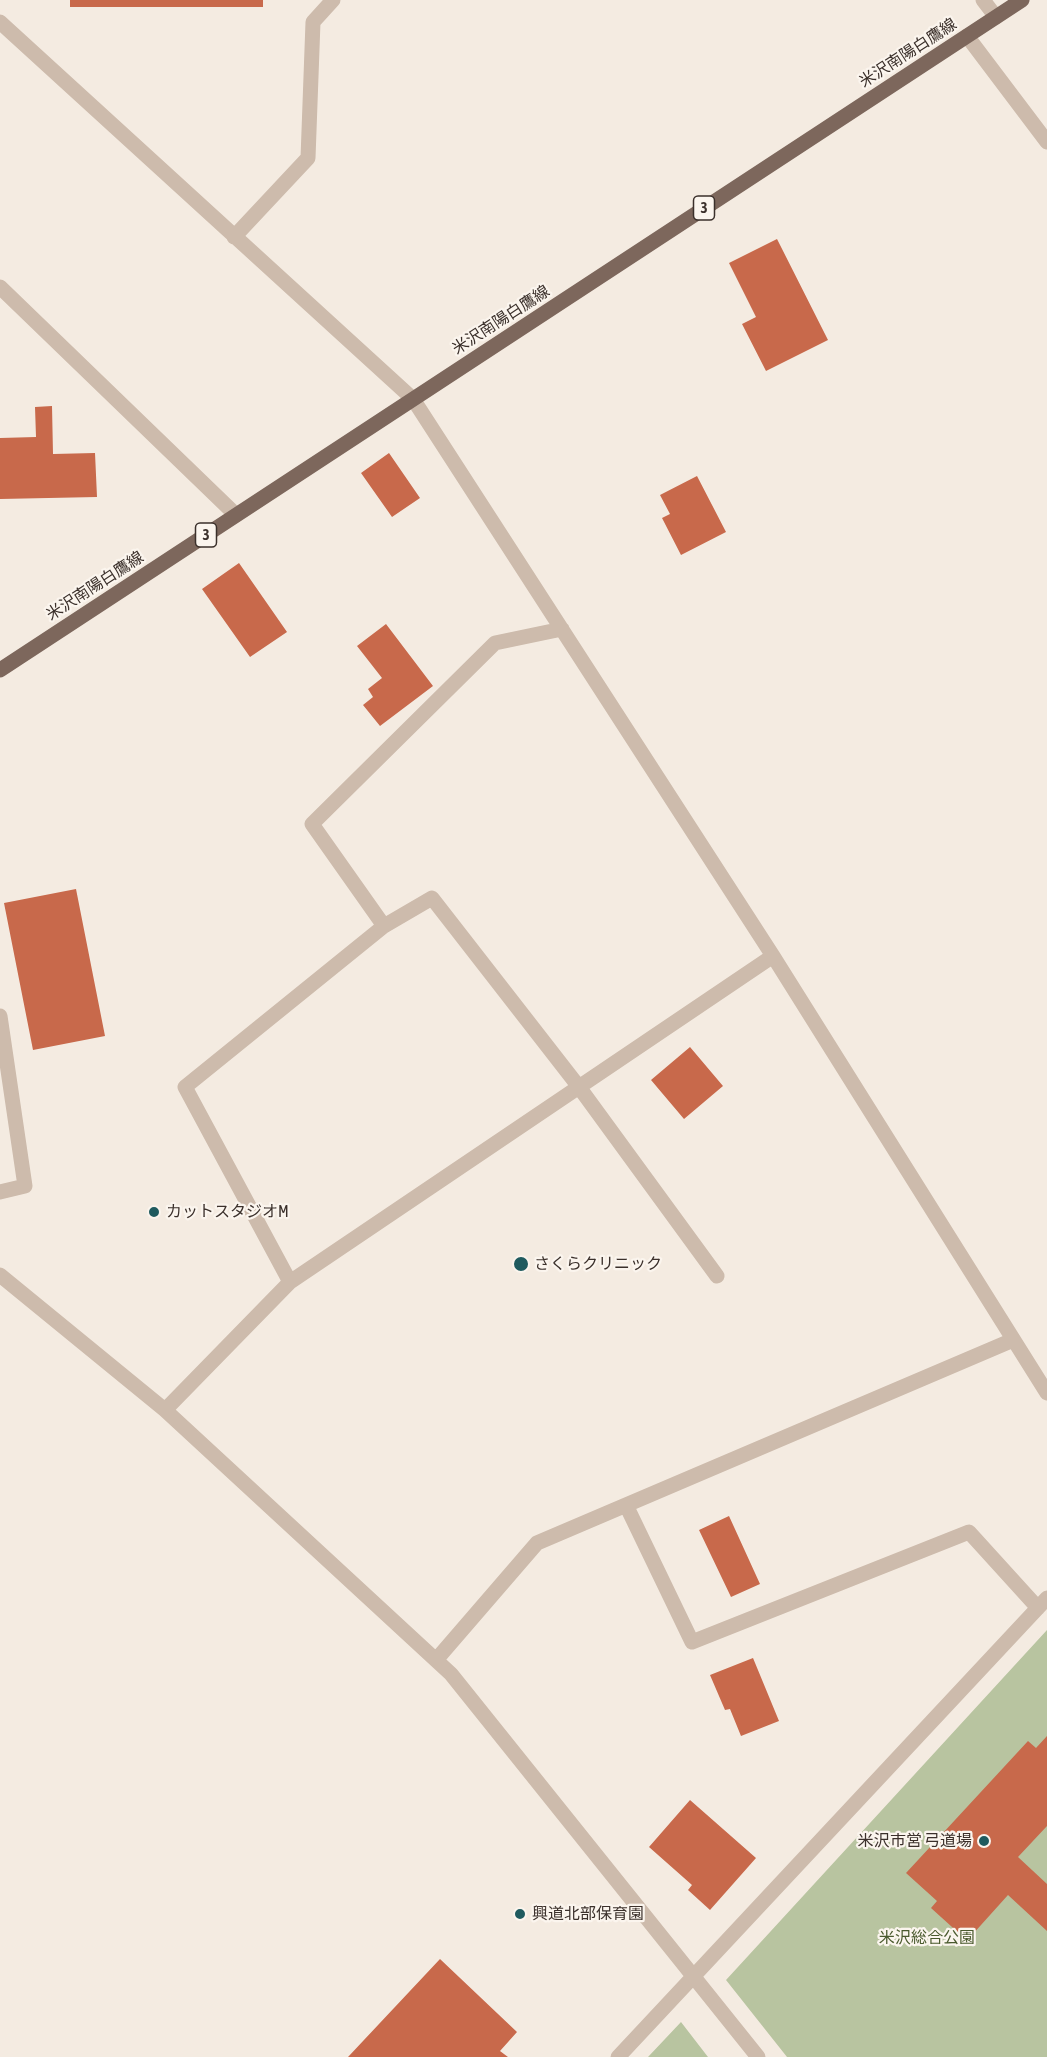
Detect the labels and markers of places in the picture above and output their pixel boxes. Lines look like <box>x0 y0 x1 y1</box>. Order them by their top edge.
place label: カットスタジオM <box>166 1202 289 1222</box>
marker: カットスタジオM <box>147 1205 161 1219</box>
place label: さくらクリニック <box>534 1254 662 1274</box>
marker: さくらクリニック <box>512 1255 530 1273</box>
place label: 米沢市営 弓道場 <box>858 1831 972 1851</box>
marker: 米沢市営 弓道場 <box>977 1834 991 1848</box>
place label: 興道北部保育園 <box>532 1904 644 1924</box>
marker: 興道北部保育園 <box>513 1907 527 1921</box>

